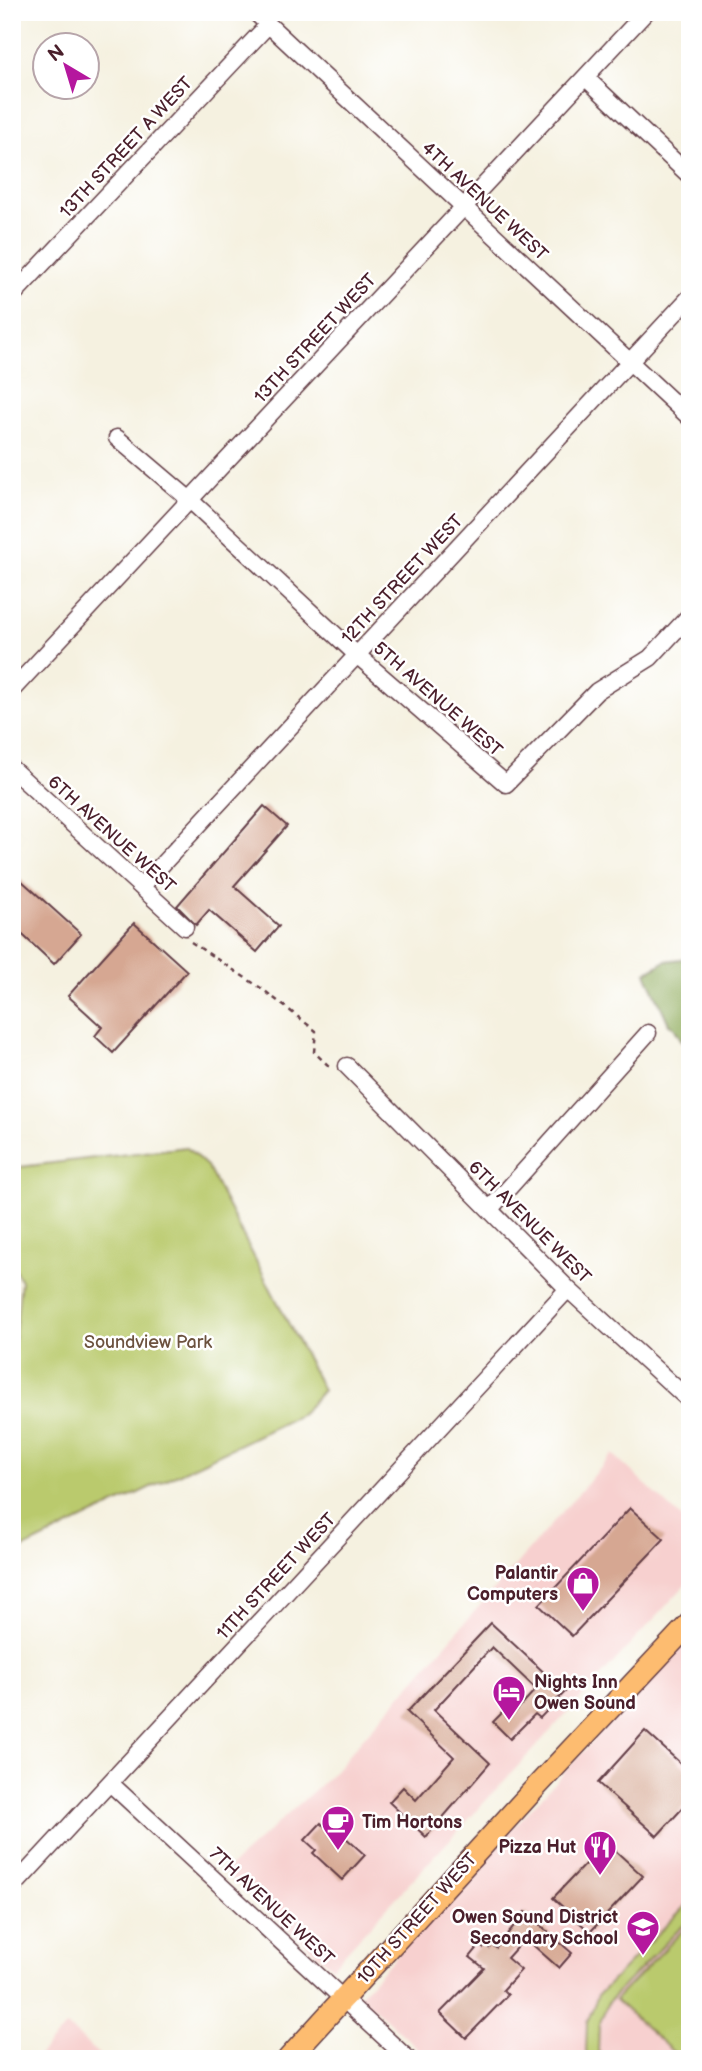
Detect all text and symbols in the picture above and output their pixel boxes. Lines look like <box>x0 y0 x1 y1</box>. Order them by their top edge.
north arrow <box>32 32 102 102</box>
text: N <box>44 40 69 67</box>
street label: 13TH STREET A WEST <box>56 72 197 222</box>
street label: 4TH AVENUE WEST <box>417 138 552 265</box>
street label: 13TH STREET WEST <box>250 269 381 407</box>
street label: 12TH STREET WEST <box>337 510 468 648</box>
street label: 5TH AVENUE WEST <box>369 638 507 761</box>
street label: 6TH AVENUE WEST <box>43 771 180 897</box>
street label: 6TH AVENUE WEST <box>464 1157 595 1288</box>
park label: Soundview Park <box>84 1332 212 1353</box>
street label: 11TH STREET WEST <box>212 1509 340 1644</box>
place label: Palantir Computers <box>467 1563 559 1605</box>
shop icon: Palantir Computers <box>564 1564 602 1613</box>
place label: Nights Inn Owen Sound <box>534 1672 636 1714</box>
hotel icon: Nights Inn Owen Sound <box>490 1673 528 1722</box>
cafe icon: Tim Hortons <box>319 1803 357 1852</box>
place label: Tim Hortons <box>362 1812 462 1833</box>
restaurant icon: Pizza Hut <box>581 1828 619 1877</box>
place label: Pizza Hut <box>498 1837 576 1858</box>
street label: 7TH AVENUE WEST <box>205 1843 338 1970</box>
street label: 10TH STREET WEST <box>353 1849 482 1988</box>
place label: Owen Sound District Secondary School <box>452 1907 618 1949</box>
school or university icon: Owen Sound District Secondary School <box>624 1908 662 1957</box>

